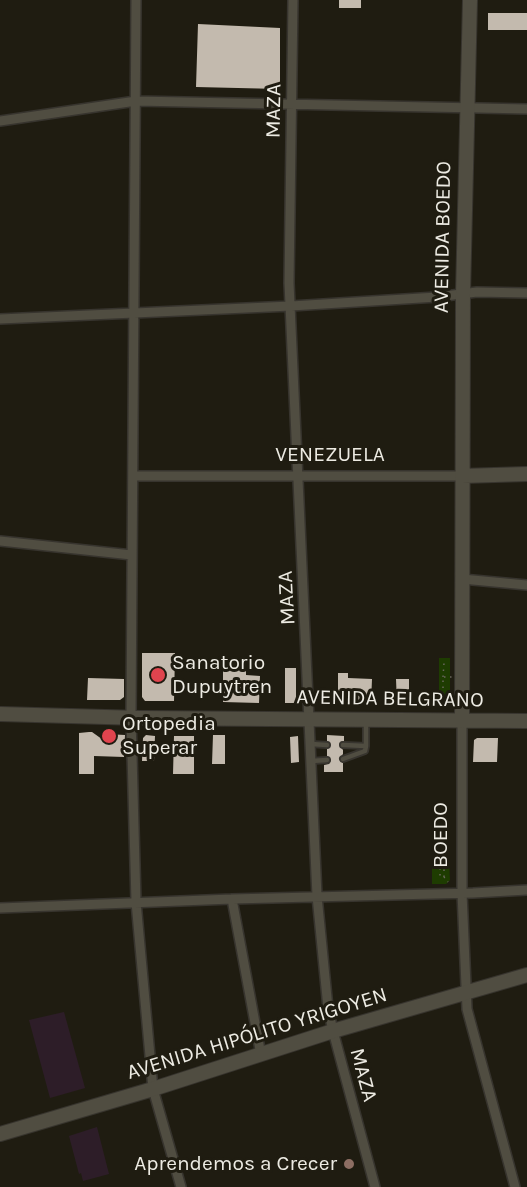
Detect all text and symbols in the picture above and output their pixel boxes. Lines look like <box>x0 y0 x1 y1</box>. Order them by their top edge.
street label: MAZA <box>261 84 287 138</box>
street label: AVENIDA BOEDO <box>429 161 457 313</box>
street label: VENEZUELA <box>275 442 385 468</box>
street label: MAZA <box>273 570 301 626</box>
place label: Sanatorio Dupuytren <box>172 650 272 700</box>
marker: Sanatorio Dupuytren <box>149 666 167 684</box>
street label: AVENIDA BELGRANO <box>296 685 484 713</box>
place label: Ortopedia Superar <box>122 711 216 761</box>
marker: Ortopedia Superar <box>100 727 118 745</box>
street label: BOEDO <box>428 802 454 868</box>
street label: AVENIDA HIPÓLITO YRIGOYEN <box>124 982 390 1086</box>
street label: MAZA <box>344 1045 382 1105</box>
place label: Aprendemos a Crecer <box>134 1151 337 1177</box>
marker: Aprendemos a Crecer <box>342 1157 356 1171</box>

